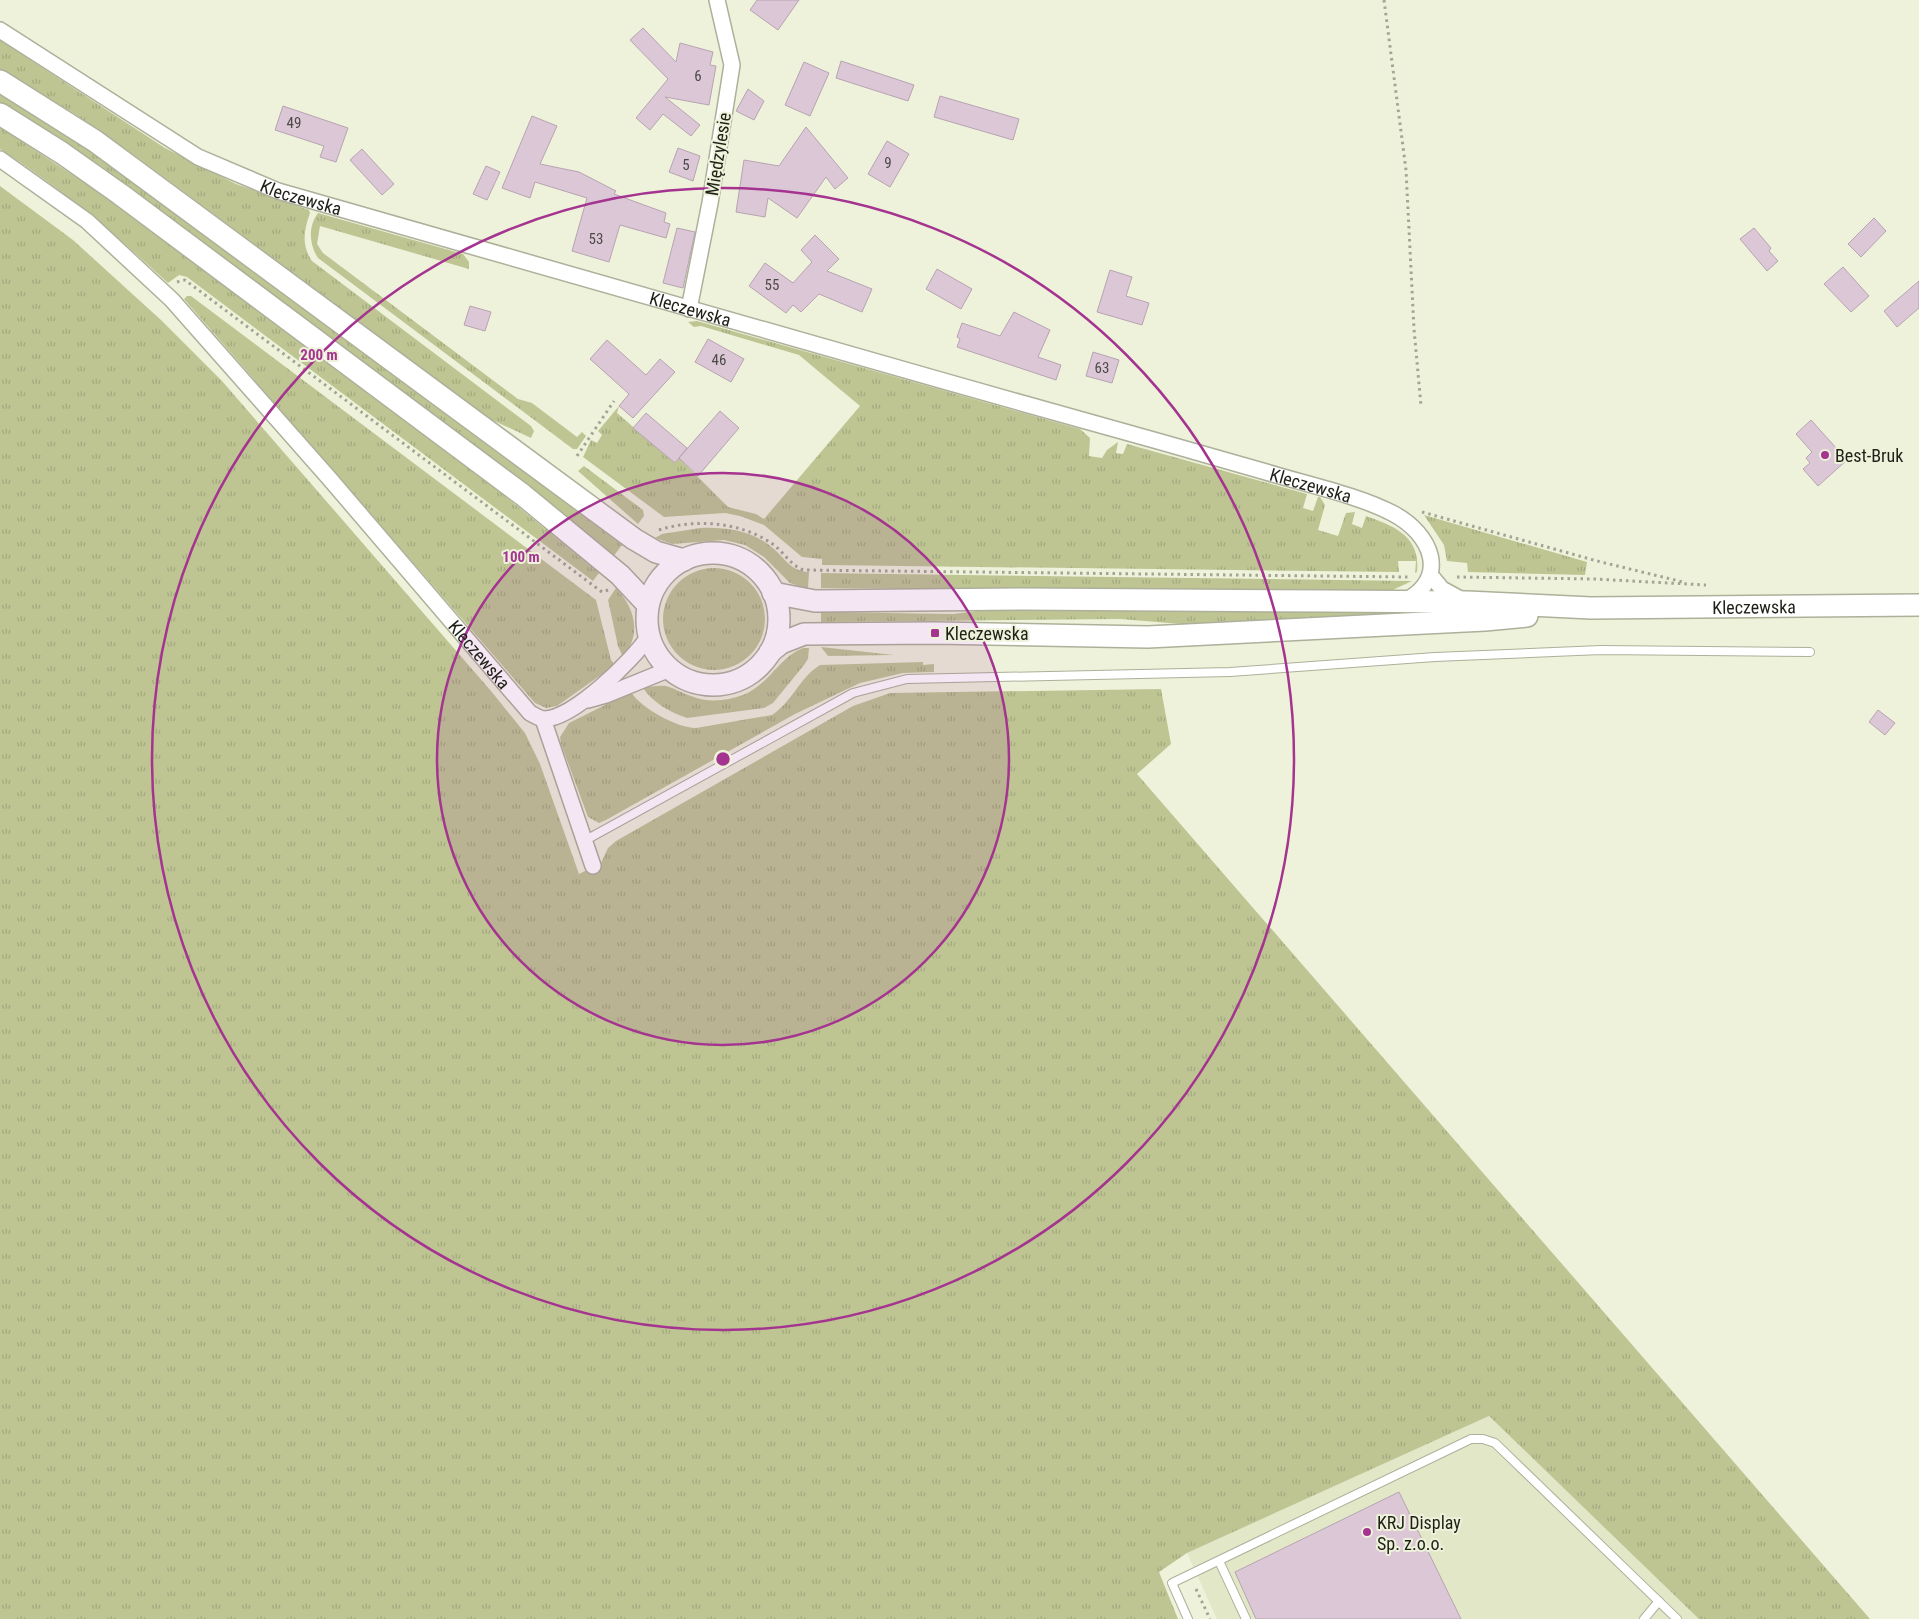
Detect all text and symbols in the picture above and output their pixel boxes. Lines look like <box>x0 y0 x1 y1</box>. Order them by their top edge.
house number: 6 <box>694 67 702 85</box>
street label: Międzylesie <box>701 111 735 197</box>
house number: 49 <box>287 114 301 132</box>
house number: 9 <box>884 154 892 172</box>
house number: 5 <box>682 156 690 174</box>
street label: Kleczewska <box>257 174 344 219</box>
house number: 53 <box>589 230 603 248</box>
house number: 55 <box>765 276 779 294</box>
street label: Kleczewska <box>647 287 734 330</box>
text: 200 m <box>300 346 338 364</box>
house number: 46 <box>712 351 726 369</box>
house number: 63 <box>1095 359 1109 377</box>
place label: Best-Bruk <box>1835 445 1903 466</box>
marker: Best-Bruk <box>1819 449 1831 461</box>
street label: Kleczewska <box>1268 463 1354 507</box>
text: 100 m <box>502 548 540 566</box>
street label: Kleczewska <box>1712 596 1796 617</box>
street label: Kleczewska <box>445 616 515 693</box>
place label: Kleczewska <box>945 623 1029 644</box>
marker: Kleczewska <box>929 627 941 639</box>
centre of rings <box>714 750 732 768</box>
place label: KRJ Display Sp. z.o.o. <box>1377 1512 1461 1554</box>
marker: KRJ Display Sp. z.o.o. <box>1361 1526 1373 1538</box>

